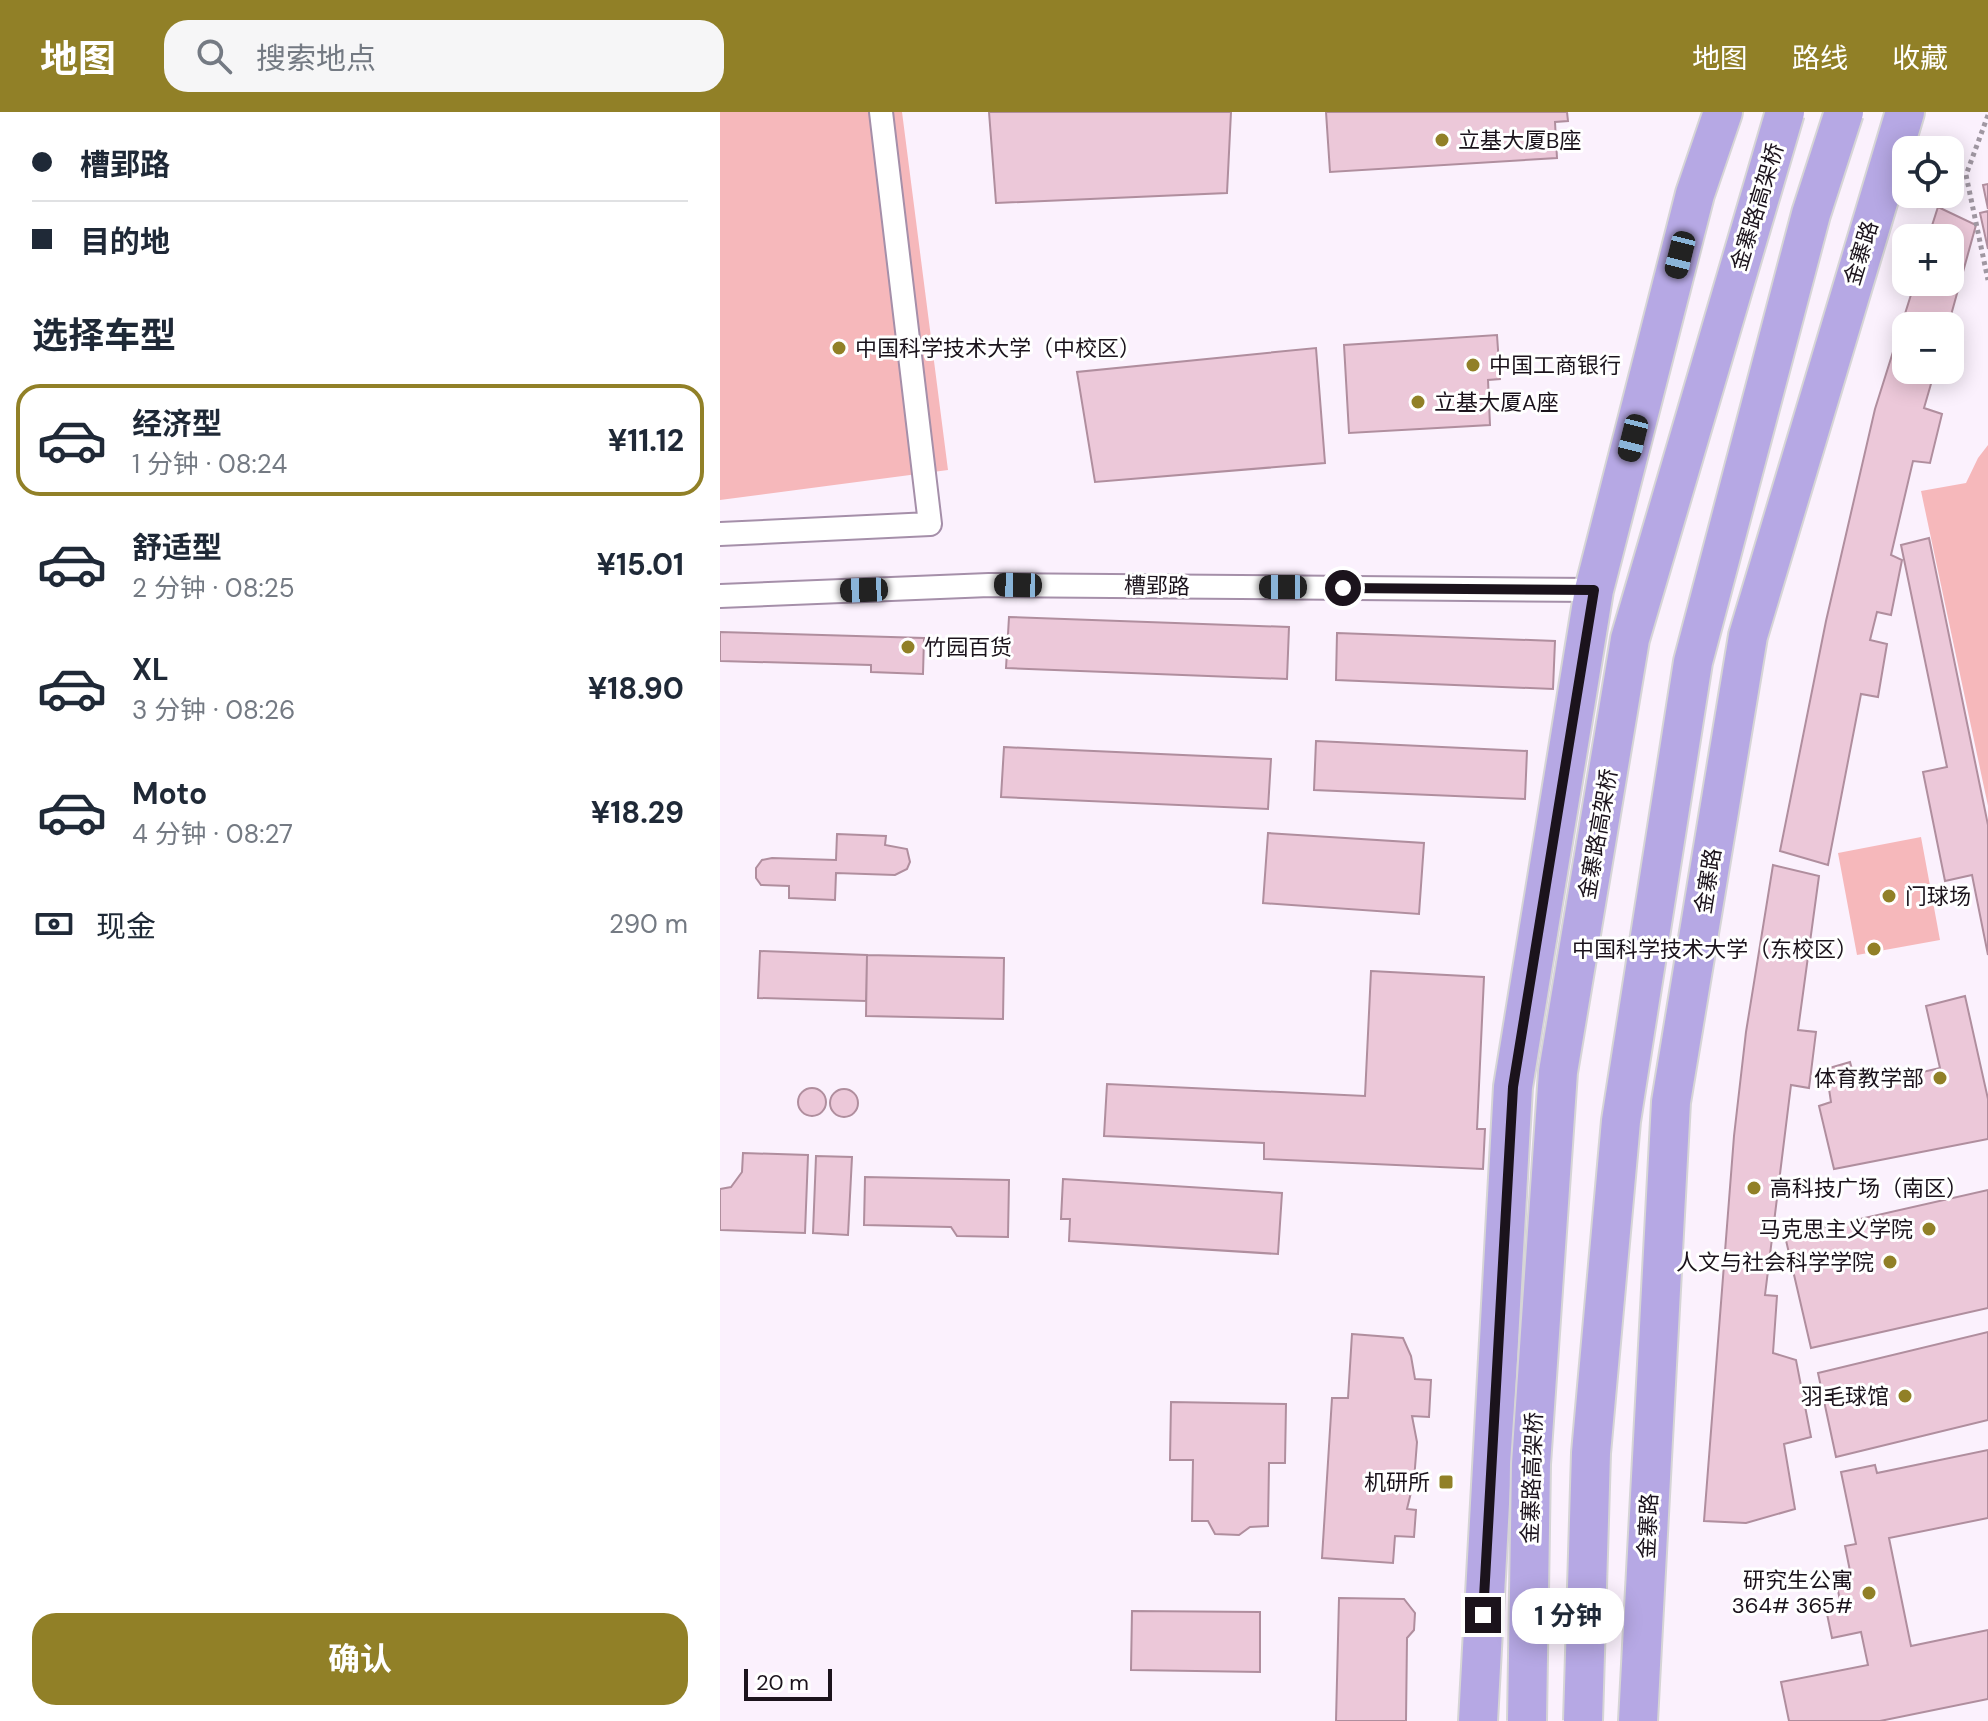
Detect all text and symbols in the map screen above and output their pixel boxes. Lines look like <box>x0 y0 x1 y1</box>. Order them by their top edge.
search box <box>164 20 724 92</box>
text: 地图 <box>40 34 116 84</box>
icon: search <box>192 34 236 78</box>
text: 搜索地点 <box>256 39 376 78</box>
text: 地图 <box>1692 40 1748 77</box>
text: 路线 <box>1792 40 1848 77</box>
text: 收藏 <box>1892 40 1948 77</box>
place label: 立基大厦B座 <box>1458 126 1581 155</box>
marker: 立基大厦B座 <box>1433 131 1451 149</box>
map controls <box>1892 136 1964 384</box>
button: locate <box>1892 136 1964 208</box>
street label: 金寨路高架桥 <box>1724 140 1790 274</box>
text: 槽郢路 <box>80 145 170 184</box>
street label: 金寨路 <box>1837 217 1885 289</box>
text: 目的地 <box>80 222 170 261</box>
button: + <box>1892 224 1964 296</box>
car <box>1663 229 1697 281</box>
text: 选择车型 <box>32 312 176 359</box>
button: − <box>1892 312 1964 384</box>
place label: 中国科学技术大学（中校区） <box>855 334 1141 363</box>
marker: 中国科学技术大学（中校区） <box>830 339 848 357</box>
place label: 中国工商银行 <box>1489 351 1621 380</box>
marker: 中国工商银行 <box>1464 356 1482 374</box>
place label: 立基大厦A座 <box>1434 388 1559 417</box>
marker: 立基大厦A座 <box>1409 393 1427 411</box>
icon: car <box>36 404 108 476</box>
text: 经济型 <box>132 404 222 443</box>
car <box>1616 412 1650 464</box>
text: ¥11.12 <box>608 421 684 460</box>
text: 1 分钟 · 08:24 <box>132 447 287 481</box>
icon: car <box>36 528 108 600</box>
text: 舒适型 <box>132 528 222 567</box>
text: ¥15.01 <box>597 545 684 584</box>
route start <box>1325 570 1361 606</box>
text: 2 分钟 · 08:25 <box>132 571 295 605</box>
street label: 槽郢路 <box>1124 571 1190 601</box>
car <box>994 573 1042 597</box>
car <box>1259 575 1307 599</box>
car <box>840 577 888 603</box>
place label: 竹园百货 <box>924 633 1012 662</box>
marker: 竹园百货 <box>899 638 917 656</box>
text: XL <box>132 650 169 689</box>
icon: car <box>36 652 108 724</box>
text: ¥18.90 <box>588 669 684 708</box>
text: 3 分钟 · 08:26 <box>132 693 295 727</box>
street label: 金寨路高架桥 <box>1572 766 1624 902</box>
text: Moto <box>132 774 207 813</box>
icon: car <box>36 776 108 848</box>
text: ¥18.29 <box>591 793 684 832</box>
text: 4 分钟 · 08:27 <box>132 817 293 851</box>
street label: 金寨路 <box>1689 846 1727 916</box>
place label: 门球场 <box>1905 882 1971 911</box>
marker: 门球场 <box>1880 887 1898 905</box>
icon: cash <box>32 902 76 946</box>
text: 现金 <box>96 907 156 946</box>
text: 290 m <box>609 907 688 941</box>
place label: 中国科学技术大学（东校区） <box>1572 935 1858 964</box>
marker: 中国科学技术大学（东校区） <box>1865 940 1883 958</box>
place label: 体育教学部 <box>1814 1064 1924 1093</box>
marker: 体育教学部 <box>1931 1069 1949 1087</box>
place label: 高科技广场（南区） <box>1770 1174 1968 1203</box>
marker: 高科技广场（南区） <box>1745 1179 1763 1197</box>
place label: 马克思主义学院 <box>1759 1215 1913 1244</box>
marker: 马克思主义学院 <box>1920 1220 1938 1238</box>
place label: 人文与社会科学学院 <box>1676 1248 1874 1277</box>
marker: 人文与社会科学学院 <box>1881 1253 1899 1271</box>
place label: 羽毛球馆 <box>1801 1382 1889 1411</box>
marker: 羽毛球馆 <box>1896 1387 1914 1405</box>
street label: 金寨路高架桥 <box>1515 1412 1549 1544</box>
place label: 机研所 <box>1364 1468 1430 1497</box>
marker: 机研所 <box>1437 1473 1455 1491</box>
street label: 金寨路 <box>1632 1492 1664 1560</box>
place label: 研究生公寓 364# 365# <box>1732 1566 1853 1620</box>
marker: 研究生公寓 364# 365# <box>1860 1584 1878 1602</box>
callout: 1 分钟 <box>1511 1587 1623 1643</box>
route end <box>1465 1597 1501 1633</box>
text: 1 分钟 <box>1534 1599 1602 1633</box>
button: 确认 <box>32 1613 688 1705</box>
scale bar <box>744 1665 832 1701</box>
text: 20 m <box>756 1668 809 1697</box>

